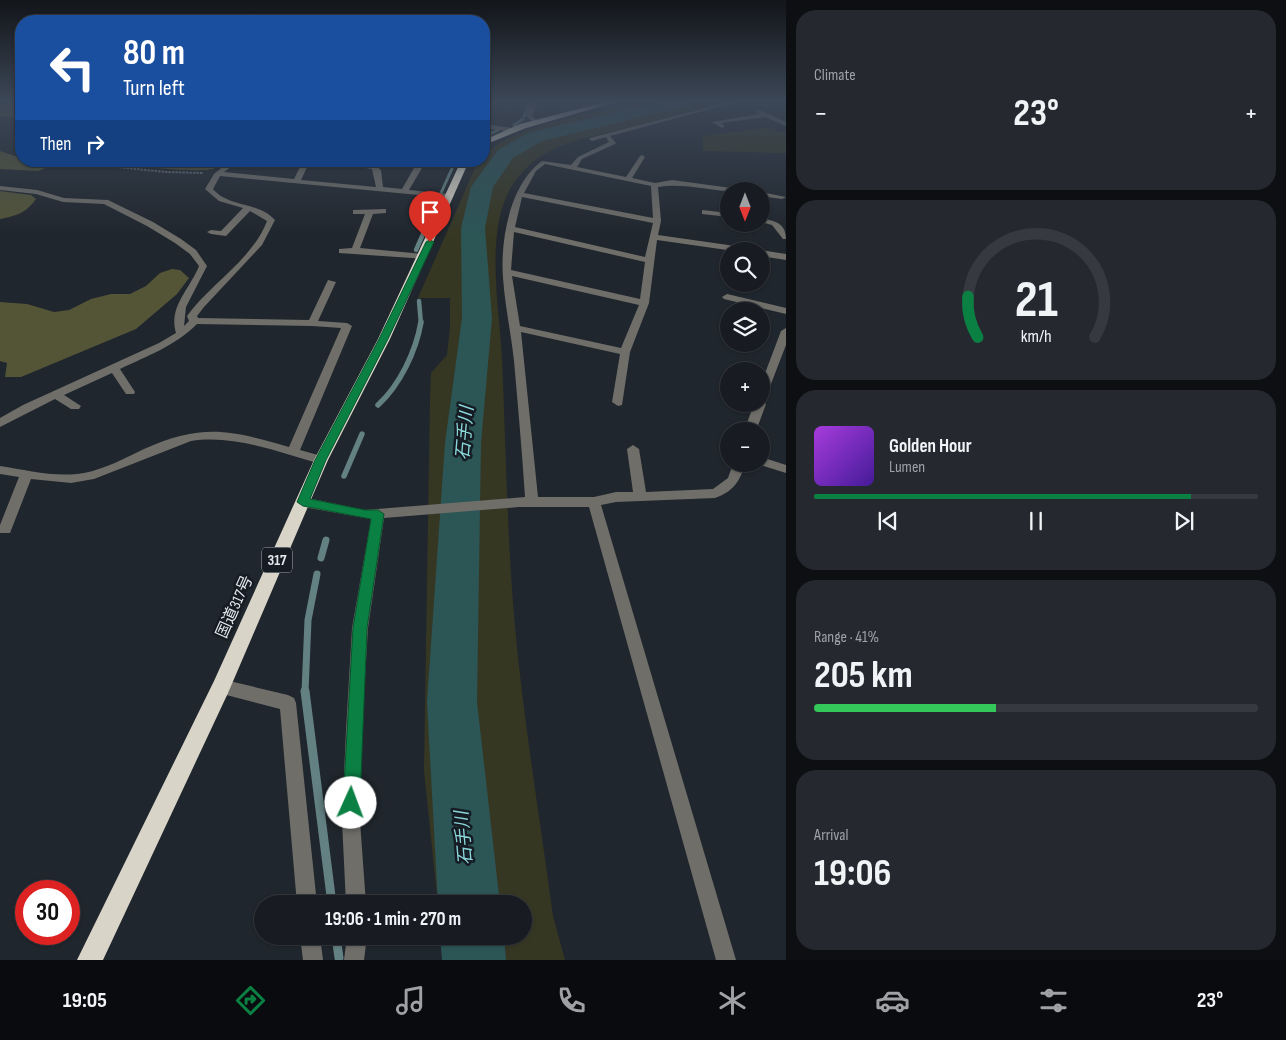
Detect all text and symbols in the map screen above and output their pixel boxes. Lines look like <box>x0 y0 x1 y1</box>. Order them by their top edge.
text: 80 m <box>123 32 185 75</box>
icon: left <box>40 35 105 100</box>
text: Climate <box>814 66 856 85</box>
text: Turn left <box>123 75 185 102</box>
text: 23° <box>1013 91 1059 136</box>
text: − <box>814 97 828 130</box>
text: + <box>1244 97 1258 130</box>
icon: right <box>81 130 109 158</box>
text: Then <box>40 133 71 156</box>
north arrow <box>720 182 770 232</box>
map controls <box>720 182 770 472</box>
pin <box>409 191 451 242</box>
icon: arrive <box>416 198 444 226</box>
button: search <box>720 242 770 292</box>
text: 21 <box>1014 269 1058 332</box>
button: layers <box>720 302 770 352</box>
text: km/h <box>1021 326 1051 347</box>
button: + <box>720 362 770 412</box>
water label: 石手川 <box>452 403 478 461</box>
button: − <box>720 422 770 472</box>
text: Golden Hour <box>889 435 972 458</box>
text: Lumen <box>889 458 925 477</box>
icon: previous <box>874 507 902 535</box>
icon: pause <box>1022 507 1050 535</box>
icon: next <box>1170 507 1198 535</box>
road number: 317 <box>262 548 292 572</box>
street label: 国道317号 <box>213 573 257 641</box>
text: Range · 41% <box>814 628 879 647</box>
text: 205 km <box>814 653 913 698</box>
position arrow <box>324 776 376 828</box>
water label: 石手川 <box>451 808 477 866</box>
text: Arrival <box>814 826 848 845</box>
text: 19:06 <box>814 851 891 896</box>
speed limit sign: 30 <box>15 880 80 945</box>
text: 19:06 · 1 min · 270 m <box>325 908 461 931</box>
icon: directions <box>233 983 268 1018</box>
icon: music <box>393 983 428 1018</box>
icon: phone <box>554 983 589 1018</box>
icon: climate <box>715 983 750 1018</box>
icon: car <box>875 983 910 1018</box>
icon: filters <box>1036 983 1071 1018</box>
text: 19:05 <box>63 987 107 1014</box>
text: 23° <box>1197 987 1223 1014</box>

